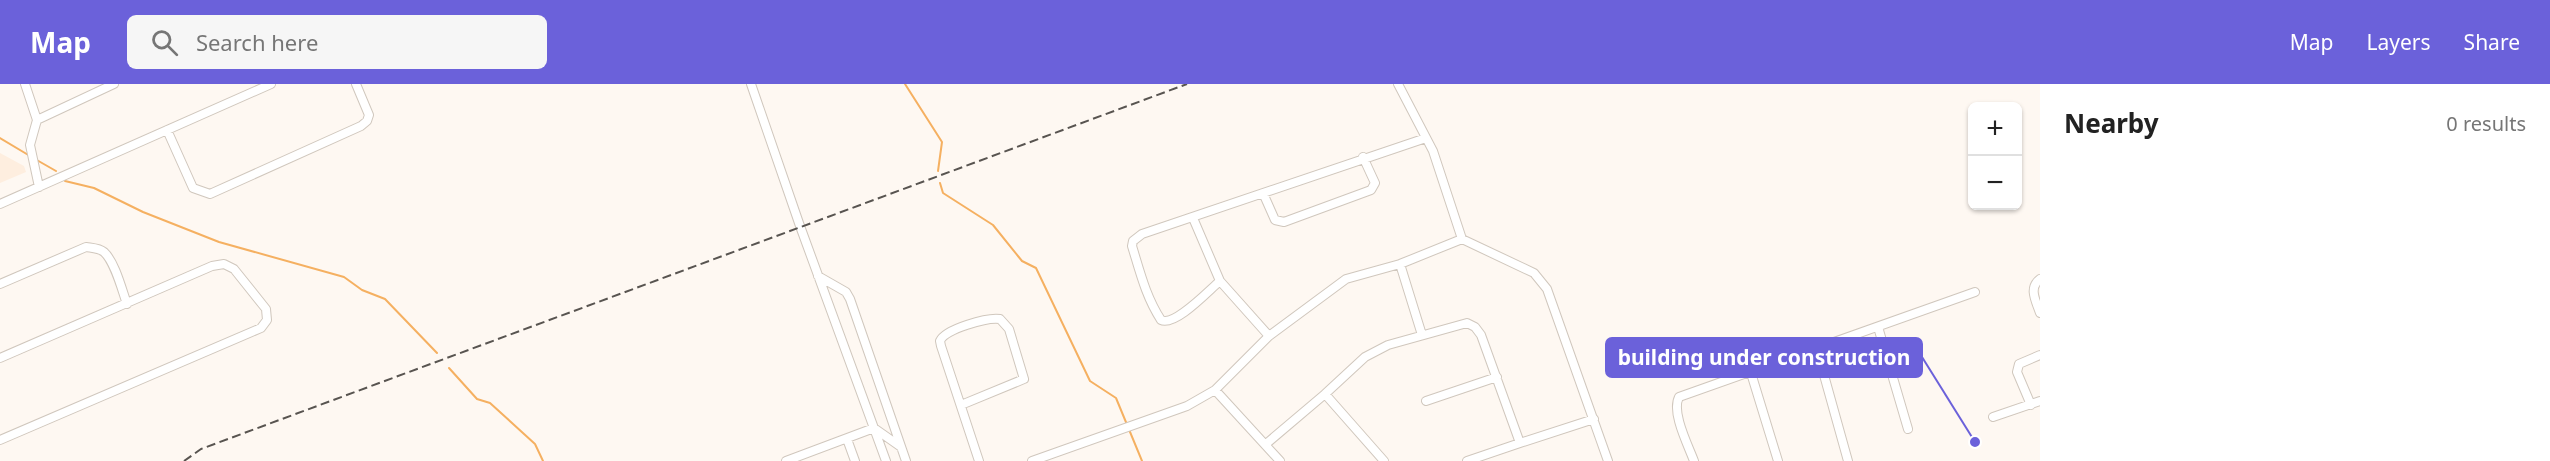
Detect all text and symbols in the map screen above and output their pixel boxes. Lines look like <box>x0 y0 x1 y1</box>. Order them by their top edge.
search box <box>127 15 547 69</box>
text: Map <box>30 23 91 61</box>
icon: search <box>148 26 181 59</box>
text: Search here <box>196 27 318 57</box>
text: Map <box>2290 28 2334 56</box>
text: Layers <box>2367 28 2431 56</box>
text: Share <box>2464 28 2520 56</box>
map controls <box>1968 102 2022 210</box>
button: + <box>1968 102 2022 156</box>
text: Nearby <box>2064 105 2159 141</box>
text: 0 results <box>2446 110 2526 137</box>
button: − <box>1968 156 2022 210</box>
callout: building under construction <box>1606 338 1922 377</box>
text: building under construction <box>1618 343 1910 371</box>

